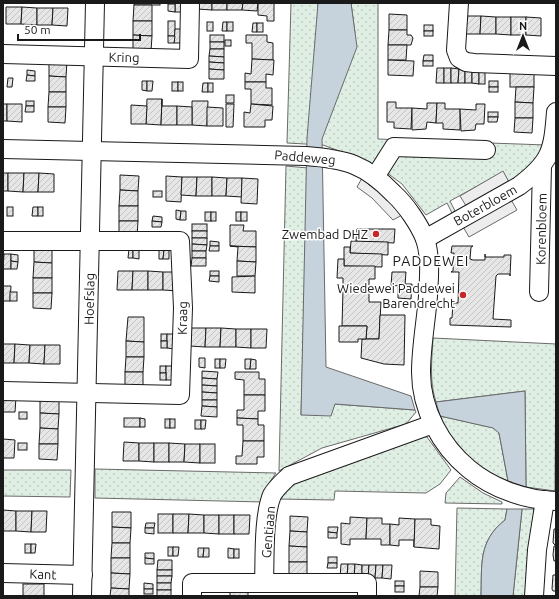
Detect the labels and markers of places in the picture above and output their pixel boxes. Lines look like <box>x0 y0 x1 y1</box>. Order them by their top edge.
place label: Zwembad DHZ <box>282 227 368 241</box>
marker: Zwembad DHZ <box>371 229 381 239</box>
place label: Wiedewei Paddewei Barendrecht <box>337 281 455 310</box>
marker: Wiedewei Paddewei Barendrecht <box>458 290 468 300</box>

